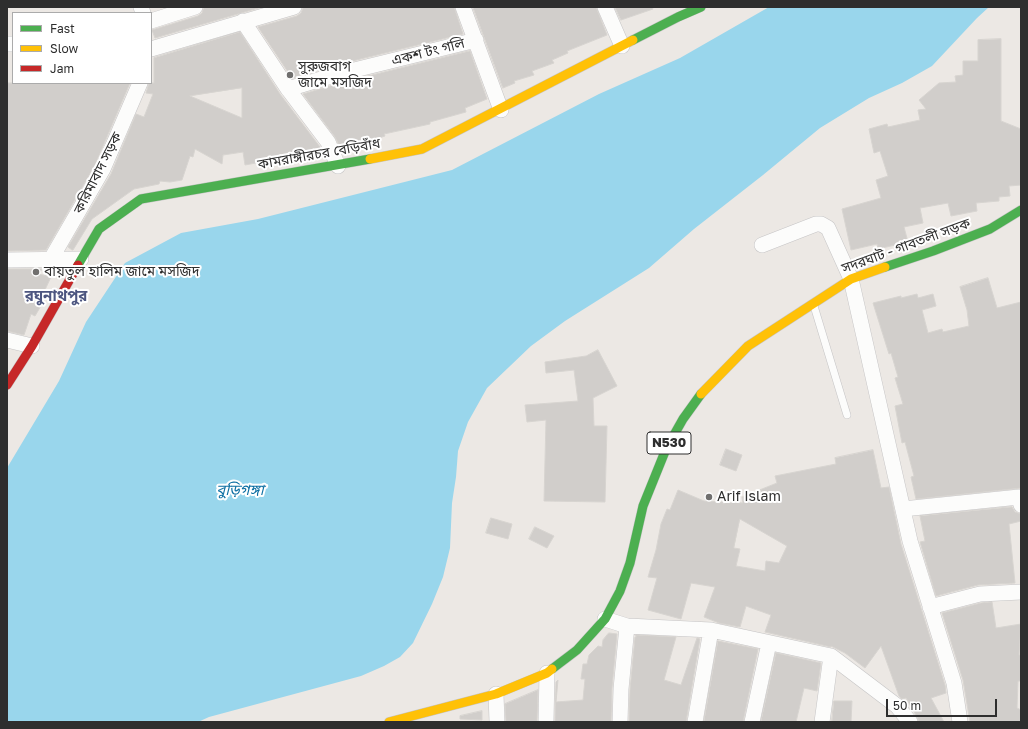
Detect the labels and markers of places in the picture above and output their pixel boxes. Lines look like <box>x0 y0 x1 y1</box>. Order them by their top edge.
place label: সুরুজবাগ জামে মসজিদ <box>298 59 372 92</box>
marker: সুরুজবাগ জামে মসজিদ <box>285 70 295 80</box>
place label: বায়তুল হালিম জামে মসজিদ <box>44 264 199 280</box>
marker: বায়তুল হালিম জামে মসজিদ <box>31 267 41 277</box>
place label: Arif Islam <box>717 489 781 505</box>
marker: Arif Islam <box>704 492 714 502</box>

